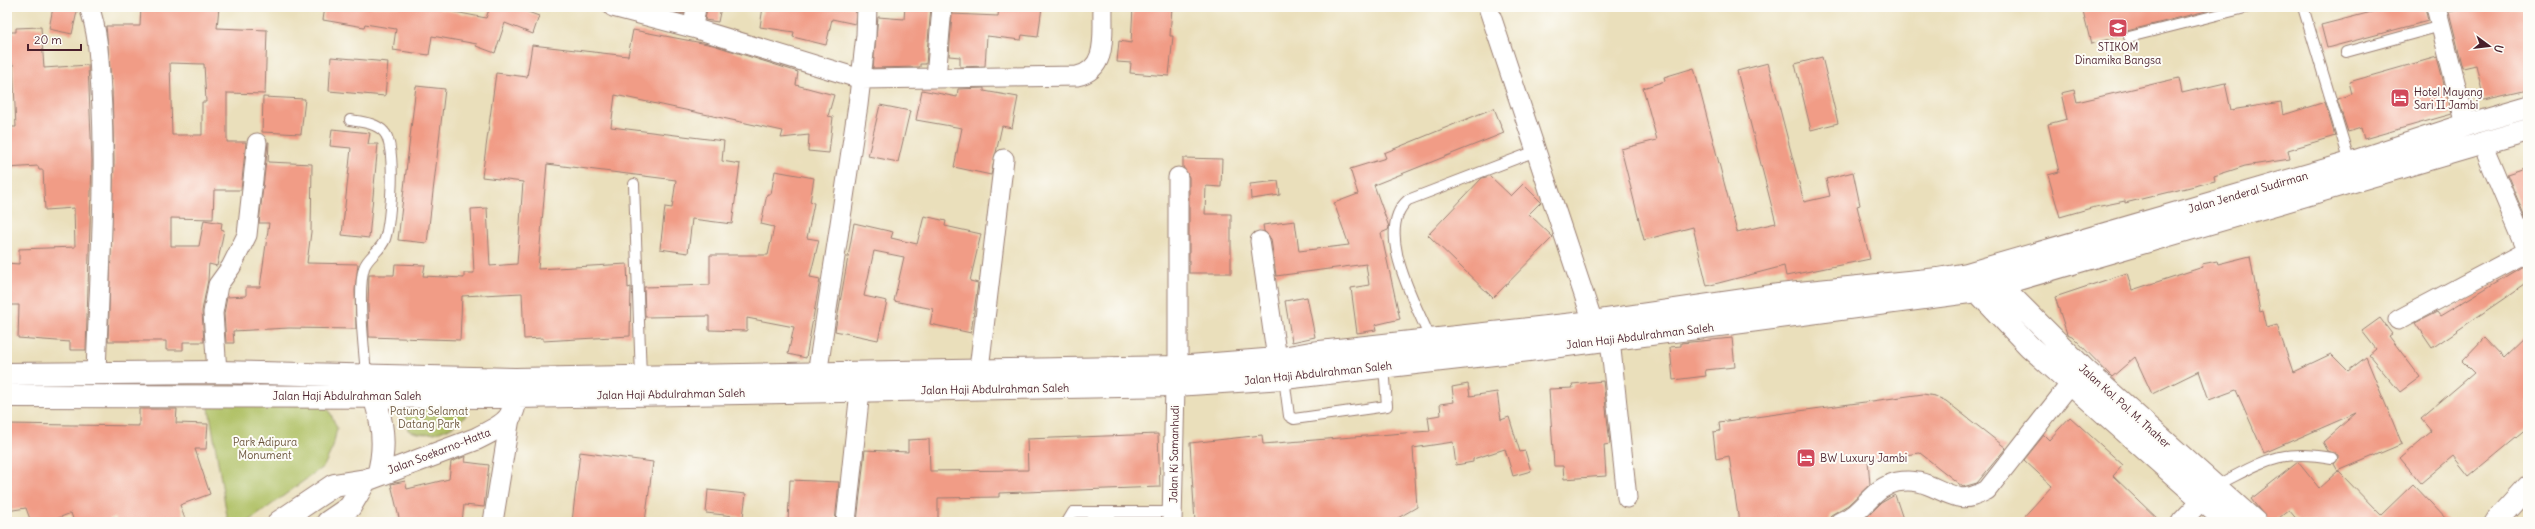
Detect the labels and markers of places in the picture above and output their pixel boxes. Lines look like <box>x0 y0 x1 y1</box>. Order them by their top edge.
school or university icon: STIKOM Dinamika Bangsa <box>2107 17 2129 39</box>
place label: STIKOM Dinamika Bangsa <box>2075 40 2161 67</box>
place label: Hotel Mayang Sari II Jambi <box>2414 85 2483 112</box>
hotel icon: Hotel Mayang Sari II Jambi <box>2389 87 2411 109</box>
hotel icon: BW Luxury Jambi <box>1795 447 1817 469</box>
place label: BW Luxury Jambi <box>1820 451 1907 465</box>

